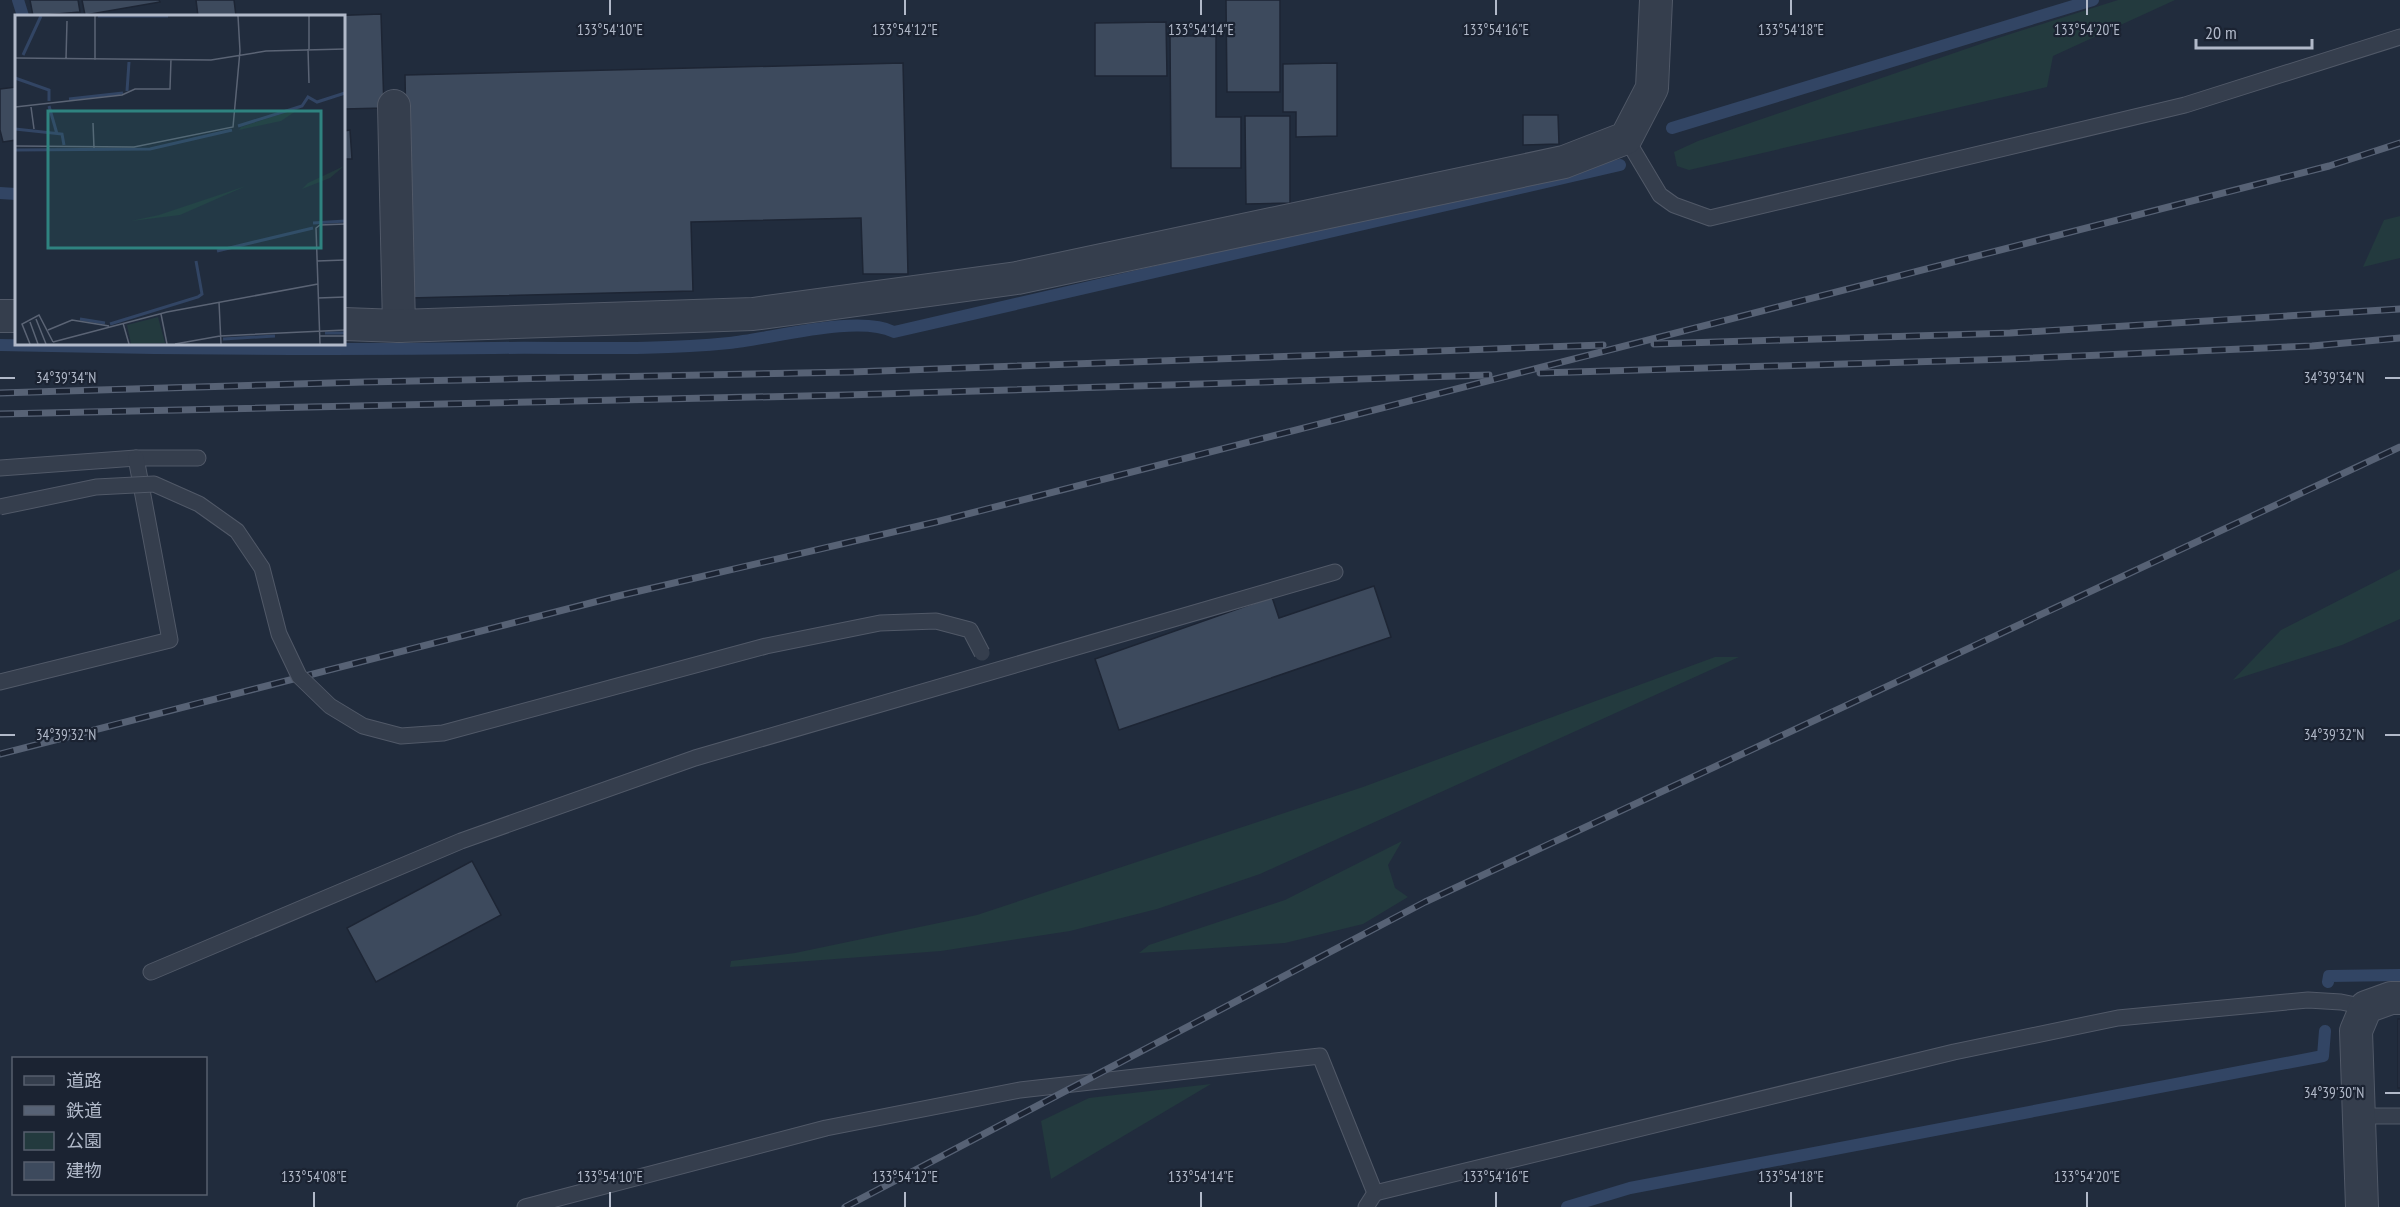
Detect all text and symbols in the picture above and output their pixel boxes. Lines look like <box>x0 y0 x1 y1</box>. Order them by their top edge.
scale bar <box>2196 12 2312 50</box>
inset map <box>15 15 345 345</box>
text: 133°54'10"E <box>577 20 643 39</box>
text: 133°54'12"E <box>872 20 938 39</box>
text: 133°54'14"E <box>1168 20 1234 39</box>
text: 133°54'16"E <box>1463 20 1529 39</box>
text: 133°54'18"E <box>1758 20 1824 39</box>
text: 133°54'20"E <box>2054 20 2120 39</box>
text: 20 m <box>2205 21 2237 44</box>
text: 34°39'34"N <box>36 368 96 387</box>
text: 34°39'34"N <box>2304 368 2364 387</box>
text: 34°39'32"N <box>36 725 96 744</box>
text: 34°39'32"N <box>2304 725 2364 744</box>
legend <box>12 1057 207 1195</box>
text: 道路 <box>66 1069 102 1092</box>
text: 34°39'30"N <box>2304 1083 2364 1102</box>
text: 鉄道 <box>66 1099 102 1122</box>
text: 公園 <box>66 1129 102 1152</box>
text: 建物 <box>66 1159 102 1182</box>
text: 133°54'08"E <box>281 1167 347 1186</box>
text: 133°54'10"E <box>577 1167 643 1186</box>
text: 133°54'12"E <box>872 1167 938 1186</box>
text: 133°54'14"E <box>1168 1167 1234 1186</box>
text: 133°54'16"E <box>1463 1167 1529 1186</box>
text: 133°54'18"E <box>1758 1167 1824 1186</box>
text: 133°54'20"E <box>2054 1167 2120 1186</box>

